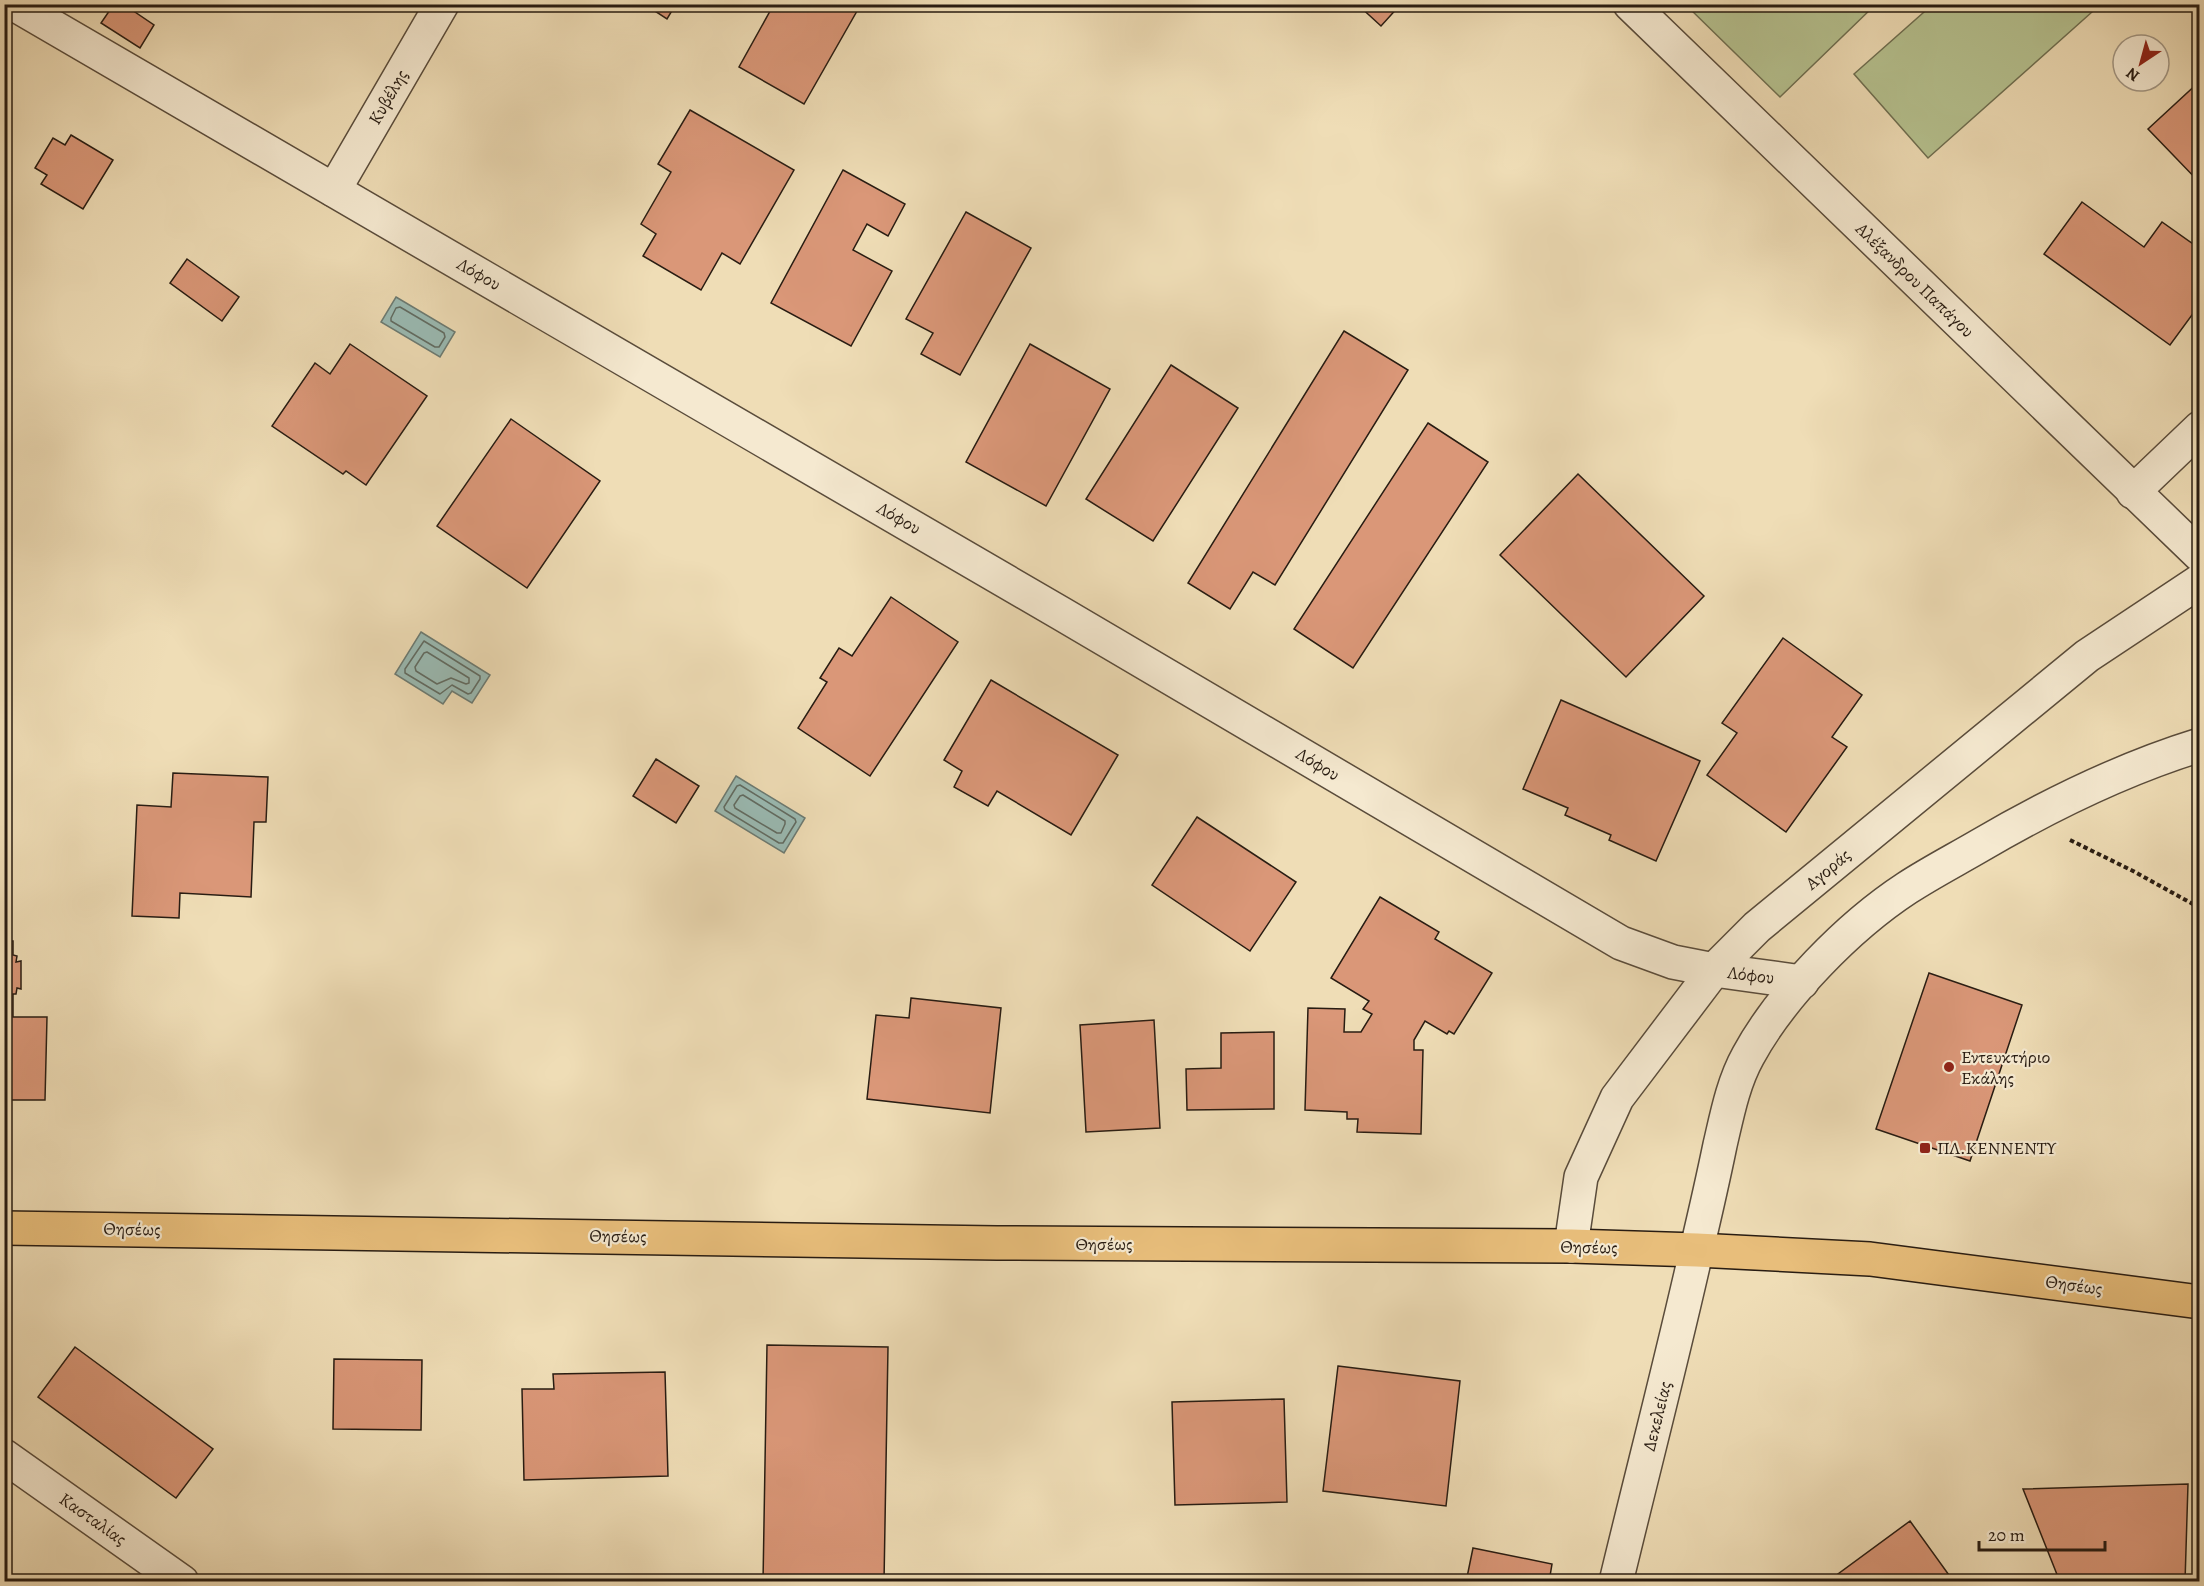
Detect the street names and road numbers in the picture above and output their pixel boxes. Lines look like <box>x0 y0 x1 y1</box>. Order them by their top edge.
street label: Κυβέλης <box>363 65 413 129</box>
street label: Αλέξανδρου Παπάγου <box>1850 216 1980 343</box>
street label: Λόφου <box>452 251 505 296</box>
street label: Λόφου <box>872 495 925 540</box>
street label: Λόφου <box>1291 741 1344 786</box>
street label: Αγοράς <box>1800 843 1856 896</box>
street label: Λόφου <box>1725 960 1776 990</box>
street label: Θησέως <box>103 1217 161 1241</box>
street label: Θησέως <box>589 1224 647 1248</box>
street label: Θησέως <box>1075 1232 1133 1256</box>
street label: Θησέως <box>1560 1235 1618 1259</box>
street label: Θησέως <box>2044 1269 2104 1301</box>
street label: Δεκελείας <box>1637 1379 1677 1453</box>
street label: Κασταλίας <box>55 1487 131 1551</box>

